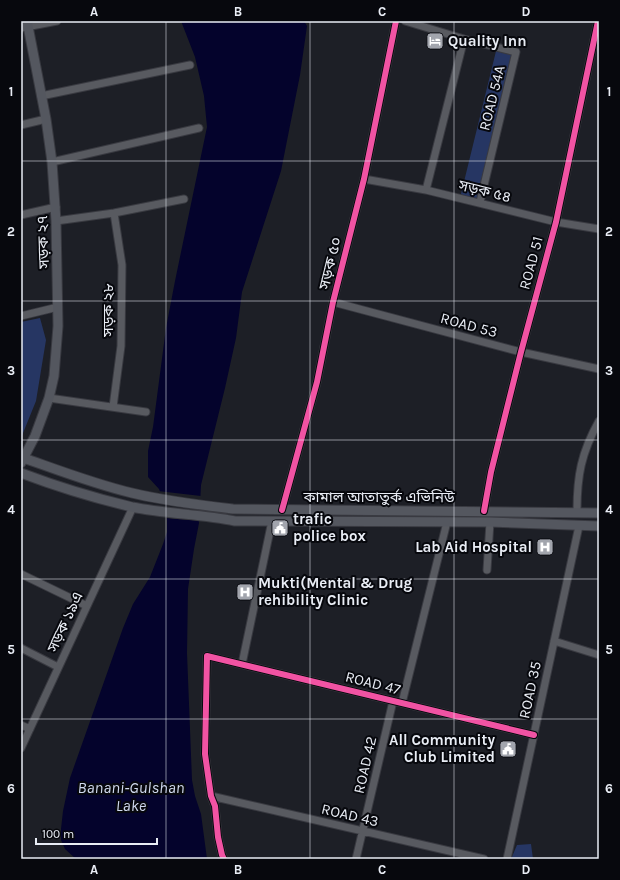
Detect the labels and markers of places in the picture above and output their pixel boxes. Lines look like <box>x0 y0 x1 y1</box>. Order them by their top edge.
hotel icon: Quality Inn <box>425 31 445 51</box>
place label: Quality Inn <box>448 32 526 50</box>
place label: trafic police box <box>293 510 367 545</box>
public building icon: trafic police box <box>270 518 290 538</box>
hospital icon: Lab Aid Hospital <box>535 537 555 557</box>
place label: Lab Aid Hospital <box>415 538 532 556</box>
place label: Mukti(Mental & Drug rehibility Clinic <box>258 574 413 609</box>
hospital icon: Mukti(Mental & Drug rehibility Clinic <box>235 582 255 602</box>
place label: All Community Club Limited <box>389 731 495 766</box>
public building icon: All Community Club Limited <box>498 739 518 759</box>

